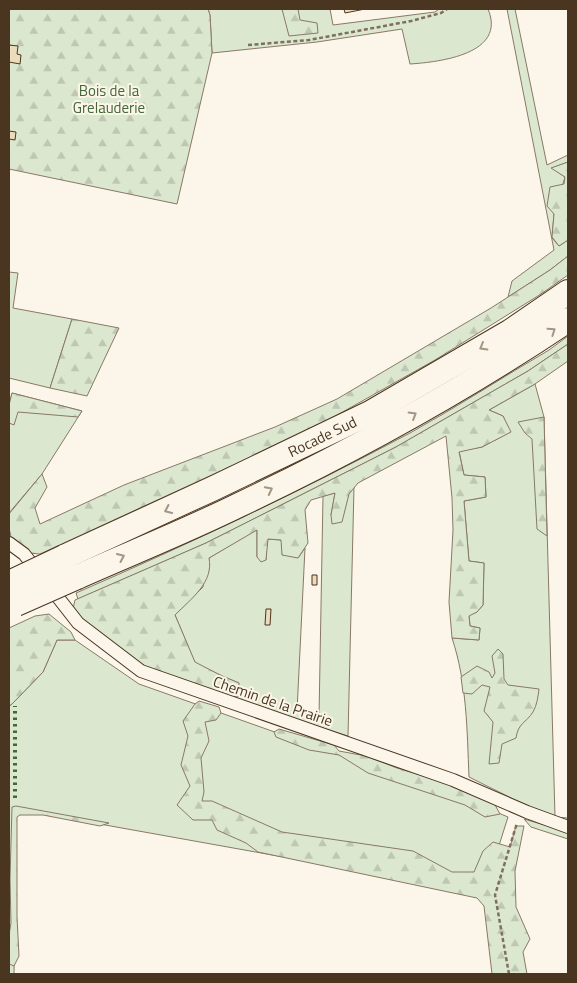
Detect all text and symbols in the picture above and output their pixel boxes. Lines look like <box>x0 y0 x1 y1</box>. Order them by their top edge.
park label: Bois de la Grelauderie <box>73 79 145 119</box>
one-way arrow <box>547 327 556 337</box>
one-way arrow <box>479 341 488 351</box>
street label: Rocade Sud <box>284 410 360 462</box>
one-way arrow <box>408 411 417 421</box>
one-way arrow <box>264 486 273 496</box>
one-way arrow <box>164 503 173 514</box>
one-way arrow <box>116 553 125 564</box>
street label: Chemin de la Prairie <box>210 670 336 732</box>

